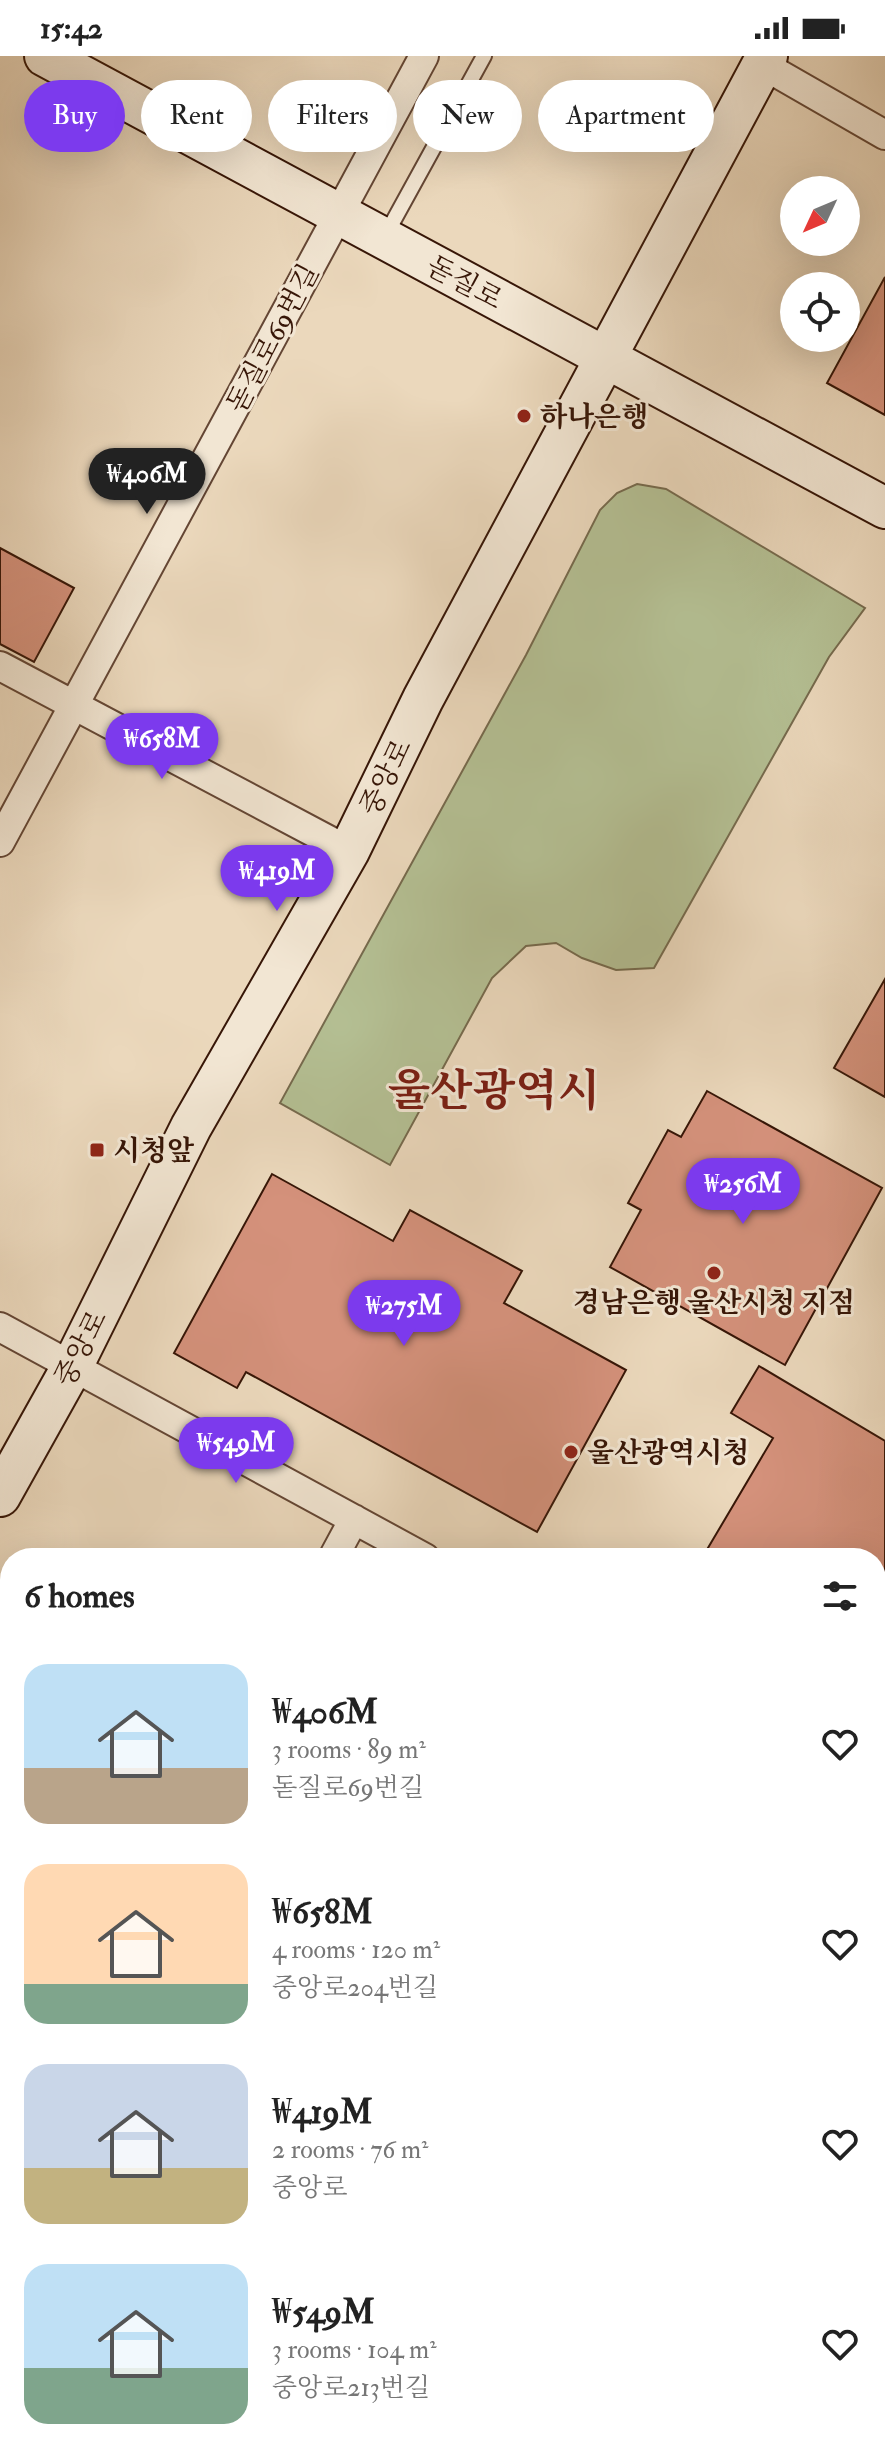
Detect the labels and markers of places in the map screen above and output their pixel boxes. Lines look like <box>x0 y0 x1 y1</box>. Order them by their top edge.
place label: 하나은행 <box>540 400 648 435</box>
marker: 하나은행 <box>515 407 533 425</box>
pin: ₩406M <box>91 448 203 516</box>
pin: ₩658M <box>106 713 218 781</box>
pin: ₩419M <box>221 845 333 913</box>
place label: 시청앞 <box>113 1134 195 1169</box>
marker: 시청앞 <box>88 1141 106 1159</box>
pin: ₩256M <box>687 1158 799 1226</box>
marker: 경남은행 울산시청 지점 <box>705 1264 723 1282</box>
pin: ₩275M <box>348 1280 460 1348</box>
place label: 경남은행 울산시청 지점 <box>573 1286 855 1321</box>
pin: ₩549M <box>180 1417 292 1485</box>
place label: 울산광역시청 <box>587 1436 749 1471</box>
marker: 울산광역시청 <box>562 1443 580 1461</box>

